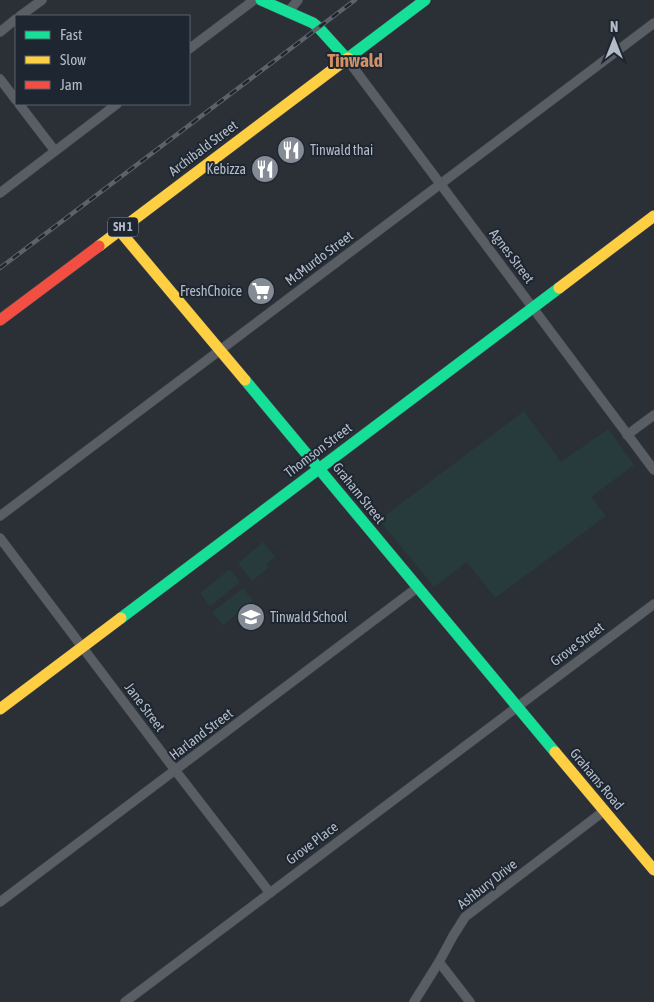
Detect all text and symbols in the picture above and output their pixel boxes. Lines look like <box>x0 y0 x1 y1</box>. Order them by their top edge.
legend <box>15 15 190 105</box>
north arrow <box>589 15 639 65</box>
text: N <box>610 19 618 35</box>
text: Fast <box>60 26 82 43</box>
district label: Tinwald <box>327 49 383 71</box>
text: Slow <box>60 51 86 68</box>
text: Jam <box>60 76 83 93</box>
street label: Archibald Street <box>165 117 241 179</box>
restaurant icon: Tinwald thai <box>276 135 306 165</box>
place label: Tinwald thai <box>310 142 373 158</box>
restaurant icon: Kebizza <box>250 154 280 184</box>
place label: Kebizza <box>207 161 246 177</box>
road number: SH 1 <box>108 218 138 236</box>
street label: Agnes Street <box>486 226 538 286</box>
street label: McMurdo Street <box>282 227 356 289</box>
supermarket icon: FreshChoice <box>246 276 276 306</box>
place label: FreshChoice <box>180 283 242 299</box>
street label: Thomson Street <box>281 419 355 481</box>
street label: Graham Street <box>330 459 388 527</box>
school or university icon: Tinwald School <box>236 602 266 632</box>
place label: Tinwald School <box>270 609 348 625</box>
street label: Grove Street <box>547 619 607 669</box>
street label: Jane Street <box>122 680 168 734</box>
street label: Harland Street <box>166 705 236 763</box>
street label: Grahams Road <box>567 745 627 813</box>
street label: Grove Place <box>283 818 341 868</box>
street label: Ashbury Drive <box>454 856 520 912</box>

